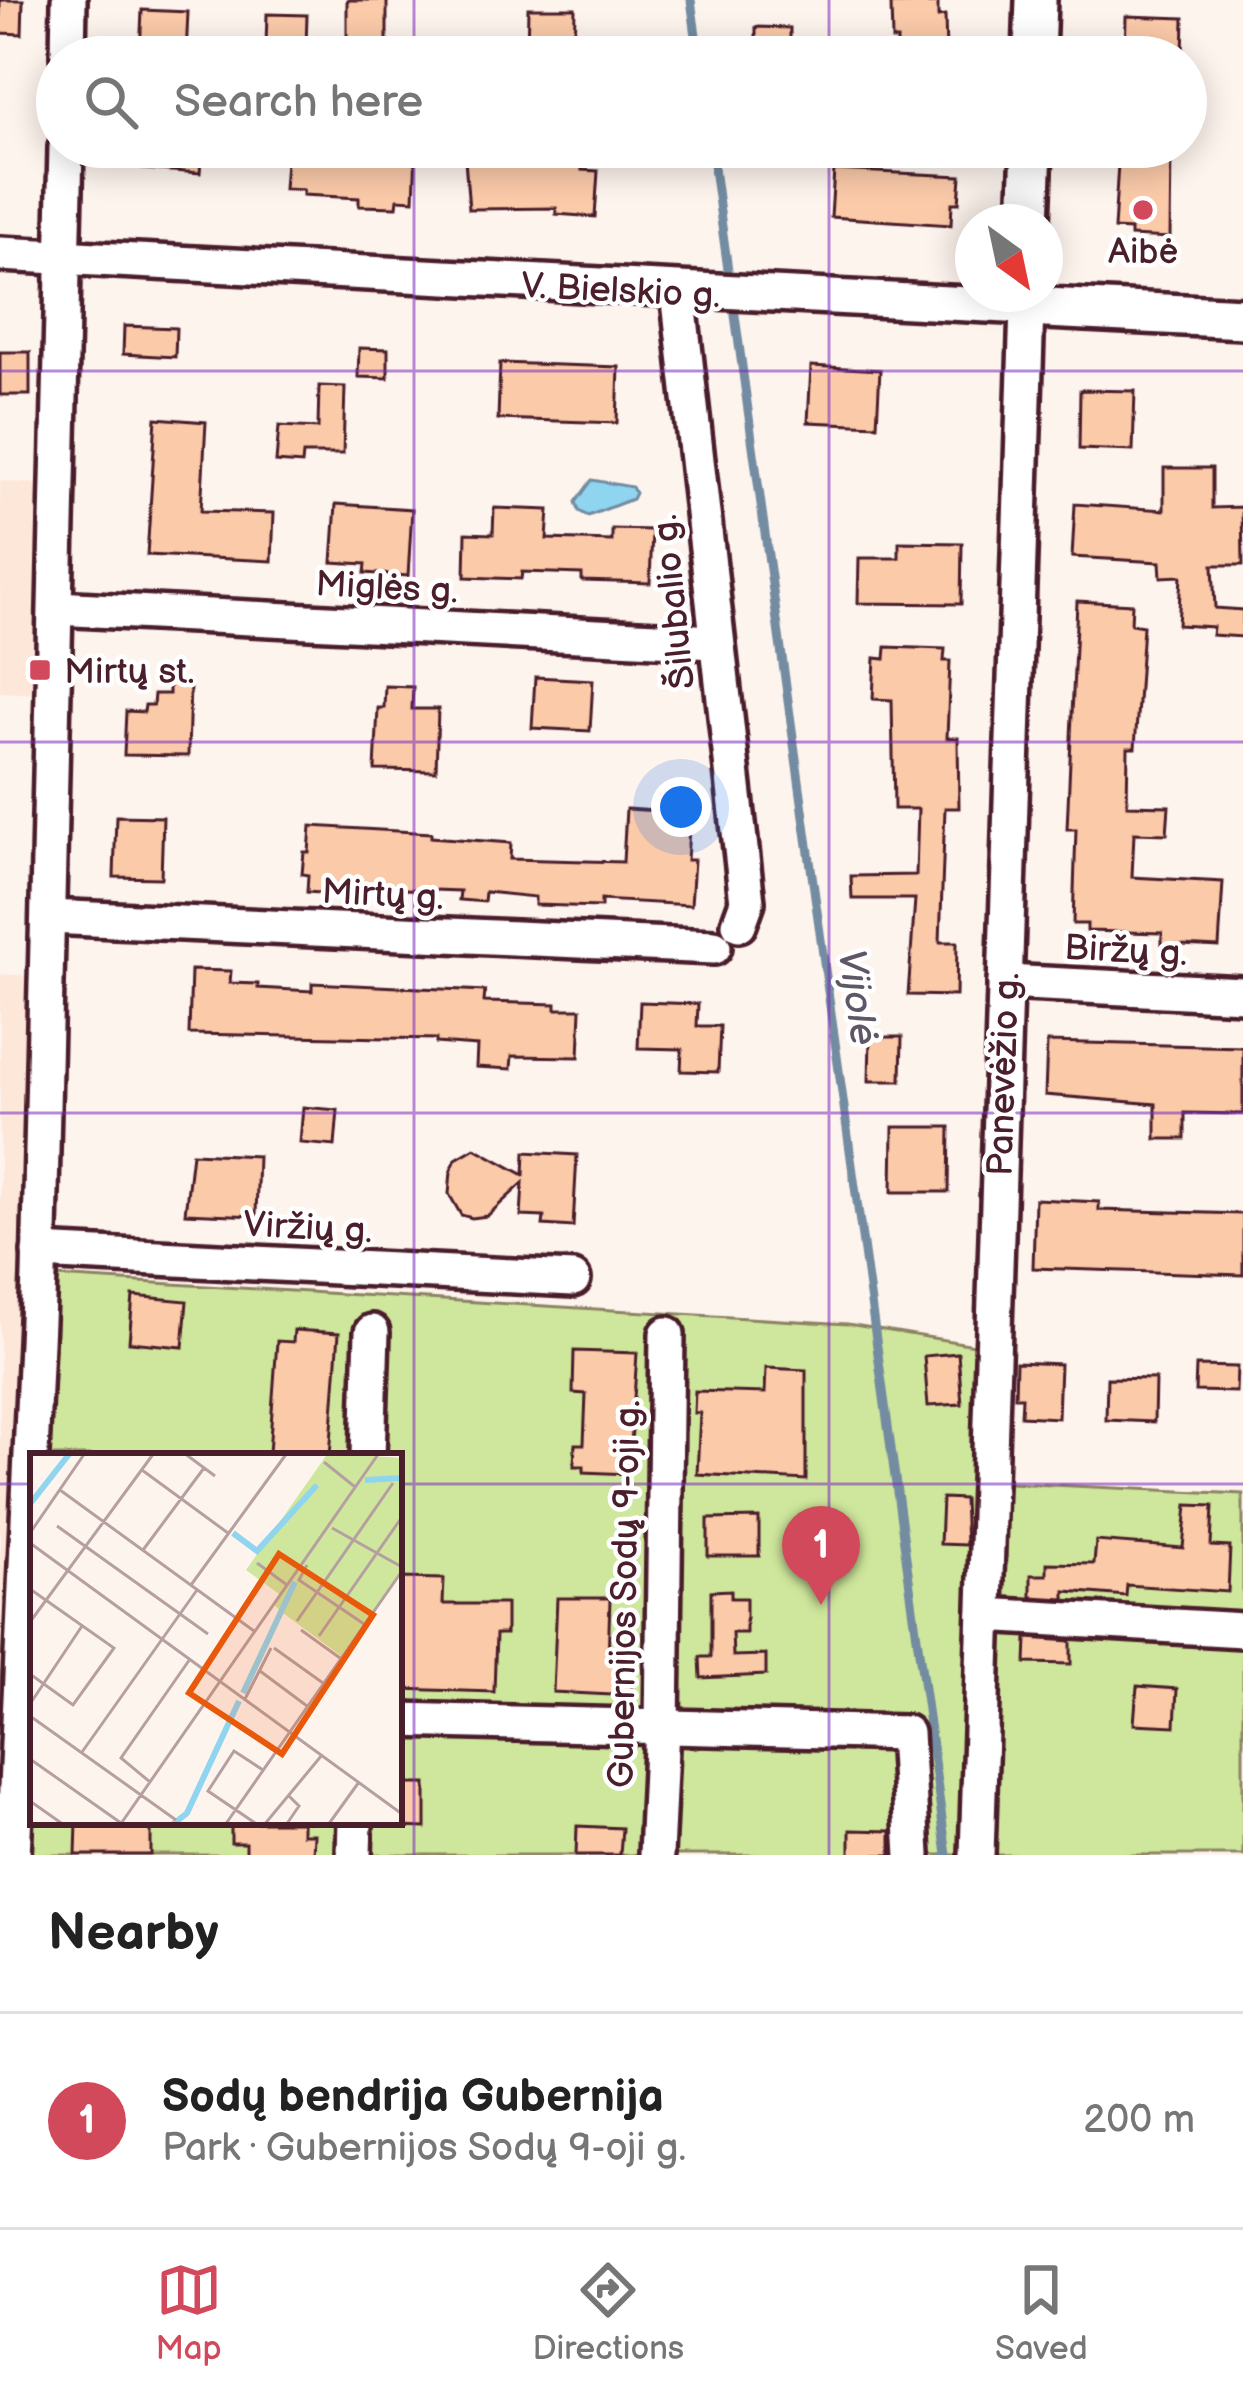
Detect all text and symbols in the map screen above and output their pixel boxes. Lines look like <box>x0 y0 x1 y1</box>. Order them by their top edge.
search box <box>36 36 1207 168</box>
icon: search <box>78 69 144 135</box>
text: Search here <box>174 75 423 130</box>
marker: Aibė <box>1130 197 1156 223</box>
north arrow <box>955 204 1063 312</box>
place label: Aibė <box>1108 231 1178 274</box>
street label: V. Bielskio g. <box>520 265 722 318</box>
street label: Šilubalio g. <box>643 512 705 691</box>
street label: Miglės g. <box>314 563 459 614</box>
place label: Mirtų st. <box>64 651 194 694</box>
marker: Mirtų st. <box>27 657 53 683</box>
your location <box>651 777 711 837</box>
street label: Mirtų g. <box>321 871 445 920</box>
street label: Biržų g. <box>1063 927 1189 976</box>
water label: Vijolė <box>827 946 886 1048</box>
street label: Panevėžio g. <box>979 972 1030 1177</box>
street label: Viržių g. <box>242 1204 374 1253</box>
street label: Gubernijos Sodų 9-oji g. <box>601 1400 650 1788</box>
inset map <box>30 1453 402 1825</box>
pin: 1 <box>782 1506 860 1605</box>
text: Nearby <box>48 1903 219 1964</box>
text: Sodų bendrija Gubernija <box>162 2070 664 2125</box>
text: 1 <box>79 2097 95 2144</box>
text: 200 m <box>1083 2097 1195 2144</box>
text: Park · Gubernijos Sodų 9-oji g. <box>162 2125 686 2172</box>
tab: Map <box>155 2257 222 2369</box>
tab: Directions <box>532 2257 684 2369</box>
tab: Saved <box>995 2257 1088 2369</box>

